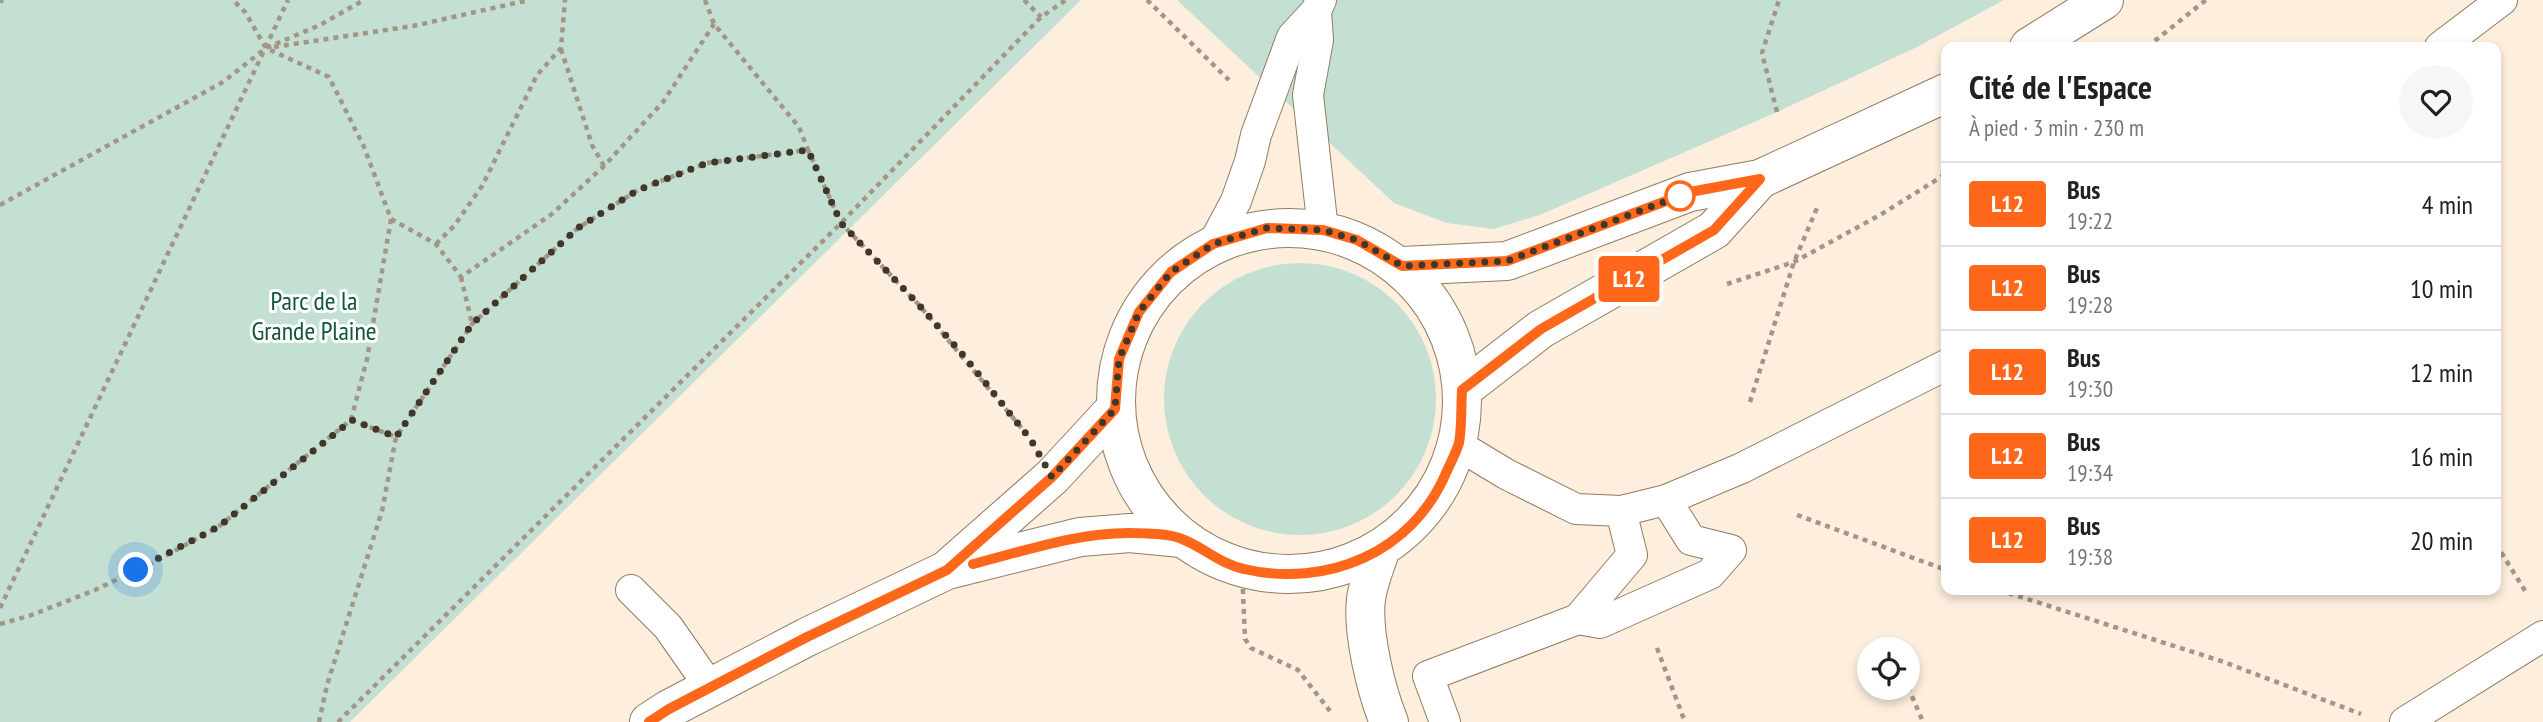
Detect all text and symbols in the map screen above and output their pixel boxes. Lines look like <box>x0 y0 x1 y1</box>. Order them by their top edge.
text: Cité de l'Espace <box>1969 65 2152 108</box>
button: heart <box>2399 65 2473 139</box>
text: À pied · 3 min · 230 m <box>1969 113 2144 142</box>
text: Bus <box>2067 173 2100 206</box>
unlabelled marker <box>1665 181 1695 211</box>
text: L12 <box>1991 188 2024 219</box>
text: 4 min <box>2422 188 2473 221</box>
text: 19:22 <box>2067 206 2113 235</box>
line badge: L12 <box>1589 256 1669 302</box>
text: Bus <box>2067 257 2100 290</box>
text: L12 <box>1612 263 1646 294</box>
text: L12 <box>1991 272 2024 303</box>
text: 10 min <box>2410 272 2473 305</box>
park label: Parc de la Grande Plaine <box>251 284 377 347</box>
text: 19:28 <box>2067 290 2113 319</box>
text: Bus <box>2067 341 2100 374</box>
text: L12 <box>1991 356 2024 387</box>
text: 12 min <box>2410 356 2473 389</box>
text: 19:30 <box>2067 374 2113 403</box>
text: Bus <box>2067 425 2100 458</box>
text: L12 <box>1991 440 2024 471</box>
text: 16 min <box>2410 440 2473 473</box>
text: 19:34 <box>2067 458 2113 487</box>
text: Bus <box>2067 509 2100 542</box>
text: L12 <box>1991 524 2024 555</box>
text: 20 min <box>2410 524 2473 557</box>
text: 19:38 <box>2067 542 2113 571</box>
your location <box>118 552 153 587</box>
map controls <box>1857 637 1920 700</box>
button: locate <box>1857 637 1920 700</box>

